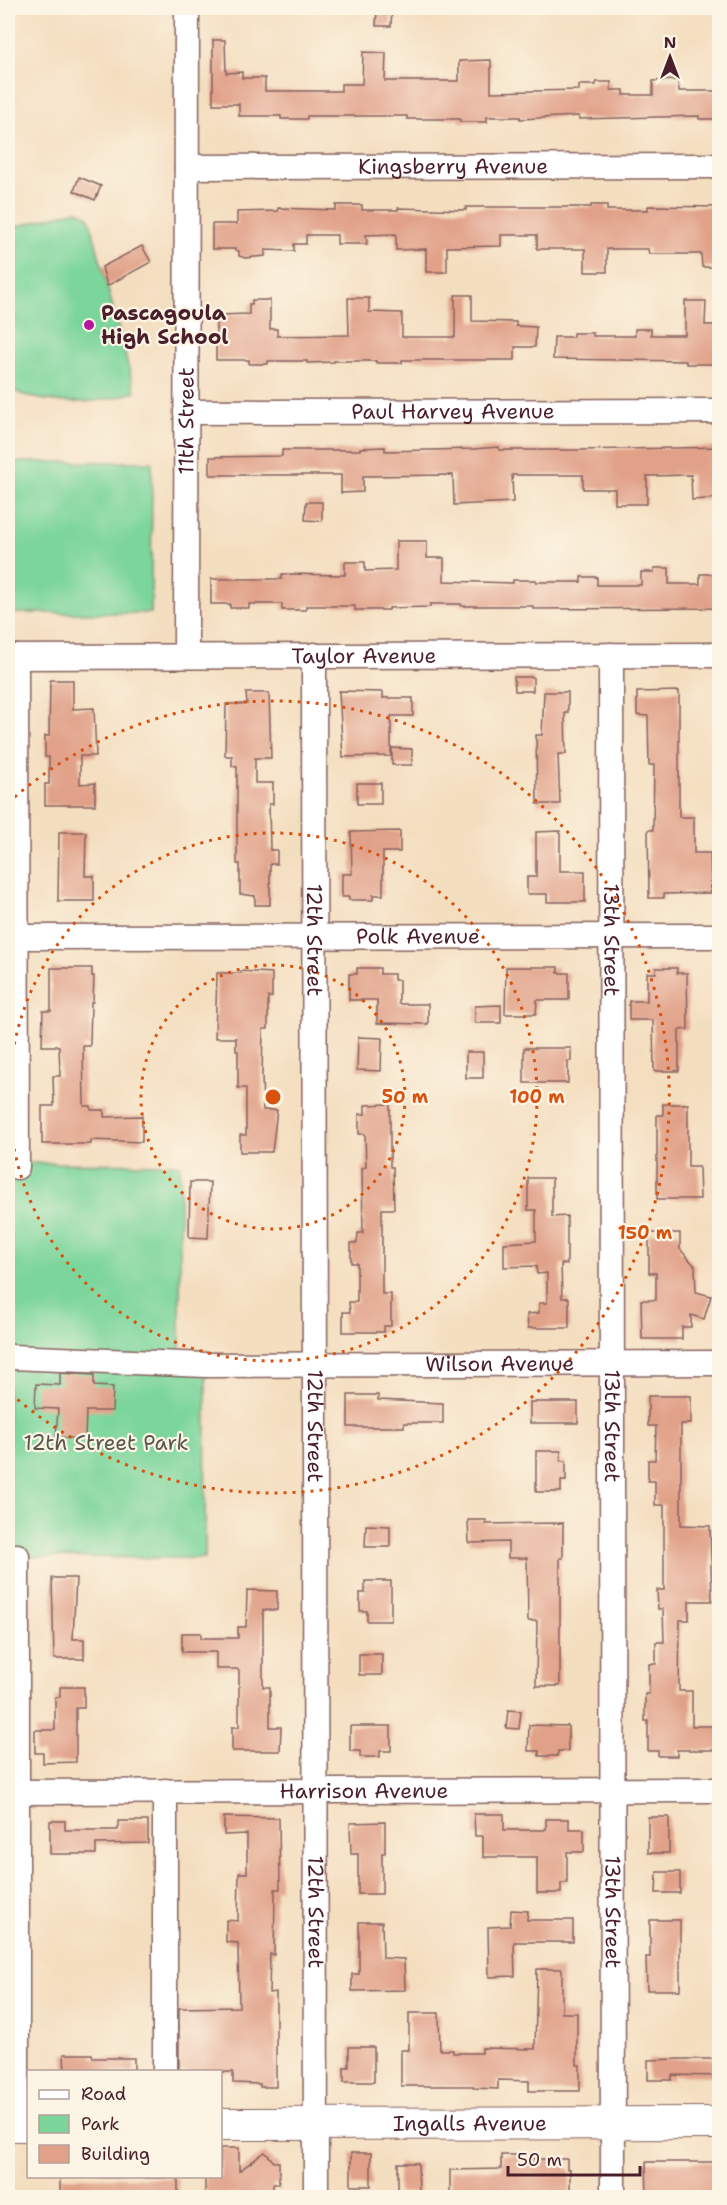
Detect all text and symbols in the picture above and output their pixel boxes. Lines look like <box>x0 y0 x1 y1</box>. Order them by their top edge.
north arrow <box>640 27 700 87</box>
text: N <box>664 32 676 53</box>
street label: Kingsberry Avenue <box>358 152 548 181</box>
place label: Pascagoula High School <box>101 299 229 351</box>
marker: Pascagoula High School <box>82 318 96 332</box>
street label: 11th Street <box>172 367 200 475</box>
street label: Paul Harvey Avenue <box>351 397 555 426</box>
street label: Taylor Avenue <box>292 642 436 670</box>
street label: 13th Street <box>597 883 625 997</box>
street label: 12th Street <box>300 884 328 996</box>
street label: Polk Avenue <box>356 922 480 951</box>
text: 50 m <box>382 1085 429 1109</box>
text: 100 m <box>509 1085 565 1109</box>
centre of rings <box>263 1087 283 1107</box>
text: 150 m <box>618 1221 673 1245</box>
street label: Wilson Avenue <box>425 1350 574 1378</box>
street label: 13th Street <box>598 1369 626 1483</box>
street label: 12th Street <box>301 1370 329 1482</box>
park label: 12th Street Park <box>24 1429 188 1457</box>
street label: Harrison Avenue <box>280 1777 448 1805</box>
street label: 13th Street <box>599 1855 627 1969</box>
street label: 12th Street <box>302 1856 330 1968</box>
legend <box>27 2070 222 2178</box>
text: Road <box>81 2082 126 2106</box>
street label: Ingalls Avenue <box>393 2109 547 2138</box>
text: Park <box>81 2112 120 2136</box>
scale bar <box>508 2139 640 2177</box>
text: Building <box>81 2142 150 2166</box>
text: 50 m <box>517 2148 562 2172</box>

